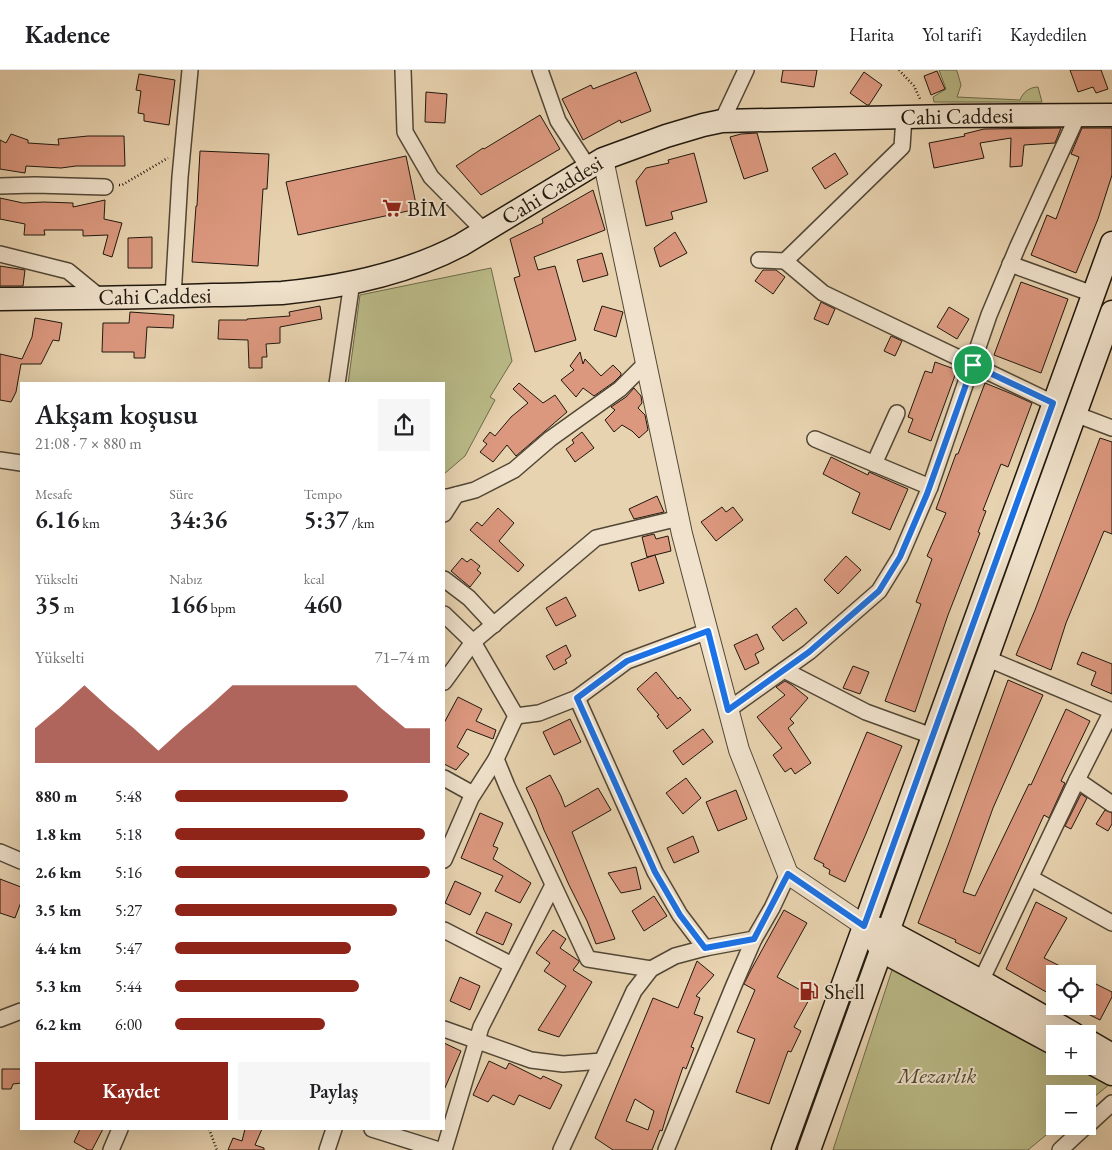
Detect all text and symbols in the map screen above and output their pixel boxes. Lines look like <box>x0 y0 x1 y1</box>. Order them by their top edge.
text: Kadence <box>25 19 110 50</box>
text: Harita <box>849 23 894 46</box>
text: Yol tarifi <box>922 23 982 46</box>
text: Kaydedilen <box>1010 23 1087 46</box>
street label: Cahi Caddesi <box>900 101 1014 131</box>
street label: Cahi Caddesi <box>496 148 608 232</box>
place label: BİM <box>407 194 447 223</box>
supermarket icon: BİM <box>381 197 403 219</box>
street label: Cahi Caddesi <box>98 281 212 311</box>
pin <box>952 344 994 386</box>
icon: arrive <box>959 351 987 379</box>
text: Akşam koşusu <box>35 396 198 432</box>
button: share <box>378 399 430 451</box>
text: 21:08 · 7 × 880 m <box>35 433 142 454</box>
text: Mesafe <box>35 485 72 503</box>
text: Süre <box>169 485 193 503</box>
text: Tempo <box>304 485 342 503</box>
text: 6.16 <box>35 503 80 535</box>
text: 34:36 <box>169 503 227 535</box>
text: 5:37 <box>304 503 349 535</box>
text: km <box>80 514 100 532</box>
text: /km <box>349 514 375 532</box>
text: Yükselti <box>35 570 78 588</box>
text: Nabız <box>169 570 202 588</box>
text: kcal <box>304 570 325 588</box>
text: 35 <box>35 588 61 620</box>
text: 166 <box>169 588 208 620</box>
text: 460 <box>304 588 342 620</box>
text: m <box>61 599 74 617</box>
text: bpm <box>208 599 236 617</box>
text: Yükselti <box>35 647 84 668</box>
text: 71–74 m <box>375 647 430 668</box>
text: 880 m <box>35 786 77 807</box>
text: 5:48 <box>115 786 142 807</box>
text: 1.8 km <box>35 824 81 845</box>
text: 5:18 <box>115 824 142 845</box>
text: 2.6 km <box>35 862 81 883</box>
text: 5:16 <box>115 862 142 883</box>
text: 3.5 km <box>35 900 81 921</box>
text: 5:27 <box>115 900 142 921</box>
text: 4.4 km <box>35 938 81 959</box>
text: 5:47 <box>115 938 142 959</box>
map controls <box>1046 965 1096 1135</box>
button: locate <box>1046 965 1096 1015</box>
text: 5.3 km <box>35 976 81 997</box>
text: 5:44 <box>115 976 142 997</box>
place label: Shell <box>824 977 865 1006</box>
fuel station icon: Shell <box>798 980 820 1002</box>
text: 6.2 km <box>35 1014 81 1035</box>
text: 6:00 <box>115 1014 142 1035</box>
button: + <box>1046 1025 1096 1075</box>
park label: Mezarlık <box>895 1061 977 1090</box>
button: Kaydet <box>35 1062 228 1120</box>
button: Paylaş <box>238 1062 430 1120</box>
button: − <box>1046 1085 1096 1135</box>

